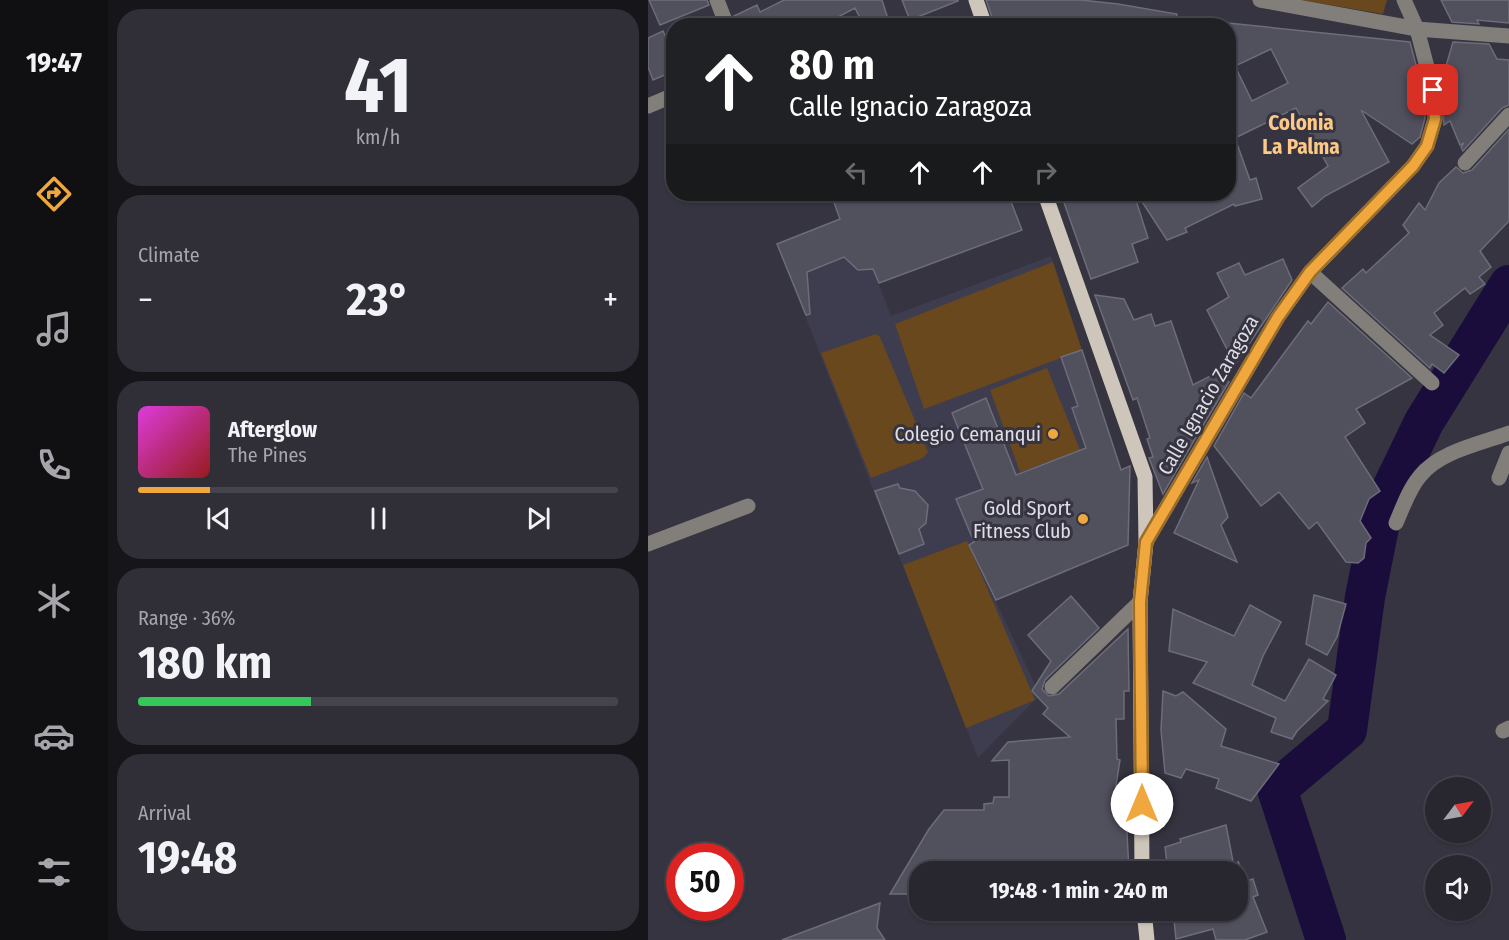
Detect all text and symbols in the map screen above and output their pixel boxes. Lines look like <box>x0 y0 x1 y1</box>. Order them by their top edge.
text: 41 <box>344 39 412 133</box>
text: 80 m <box>789 40 875 90</box>
icon: ahead <box>690 42 768 120</box>
text: 19:47 <box>26 47 82 79</box>
pin <box>1407 64 1458 115</box>
icon: arrive <box>1416 73 1449 106</box>
text: Calle Ignacio Zaragoza <box>789 91 1032 123</box>
district label: Colonia La Palma <box>1262 110 1340 160</box>
text: km/h <box>356 125 400 149</box>
icon: left <box>840 156 873 189</box>
icon: ahead <box>903 156 936 189</box>
icon: ahead <box>966 156 999 189</box>
icon: right <box>1029 156 1062 189</box>
icon: directions <box>33 173 75 215</box>
text: Climate <box>138 243 200 267</box>
text: 23° <box>346 273 410 327</box>
text: − <box>138 280 153 320</box>
text: + <box>603 280 618 320</box>
icon: music <box>33 308 75 350</box>
street label: Calle Ignacio Zaragoza <box>1153 311 1263 479</box>
text: Afterglow <box>228 416 317 443</box>
place label: Colegio Cemanqui <box>894 422 1041 446</box>
marker: Colegio Cemanqui <box>1046 427 1060 441</box>
text: The Pines <box>228 443 307 467</box>
icon: phone <box>33 444 75 486</box>
place label: Gold Sport Fitness Club <box>973 496 1071 543</box>
icon: previous <box>202 502 235 535</box>
icon: pause <box>362 502 395 535</box>
icon: next <box>522 502 555 535</box>
marker: Gold Sport Fitness Club <box>1076 512 1090 526</box>
icon: climate <box>33 580 75 622</box>
text: Range · 36% <box>138 606 236 630</box>
text: 180 km <box>138 636 272 690</box>
icon: car <box>33 715 75 757</box>
position arrow <box>1110 772 1174 836</box>
north arrow <box>1425 777 1491 843</box>
map controls <box>1425 777 1491 921</box>
text: Arrival <box>138 801 191 825</box>
text: 19:48 <box>138 831 237 885</box>
speed limit sign: 50 <box>666 843 744 921</box>
icon: filters <box>33 851 75 893</box>
button: sound <box>1425 855 1491 921</box>
text: 19:48 · 1 min · 240 m <box>989 877 1168 904</box>

